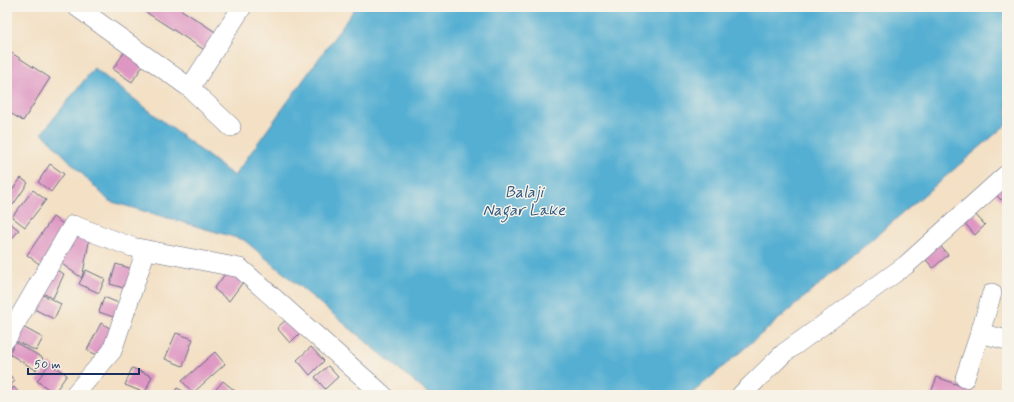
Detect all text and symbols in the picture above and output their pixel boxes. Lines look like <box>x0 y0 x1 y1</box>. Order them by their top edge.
water label: Balaji Nagar Lake <box>483 182 566 223</box>
scale bar <box>28 350 139 376</box>
text: 50 m <box>34 357 61 373</box>

